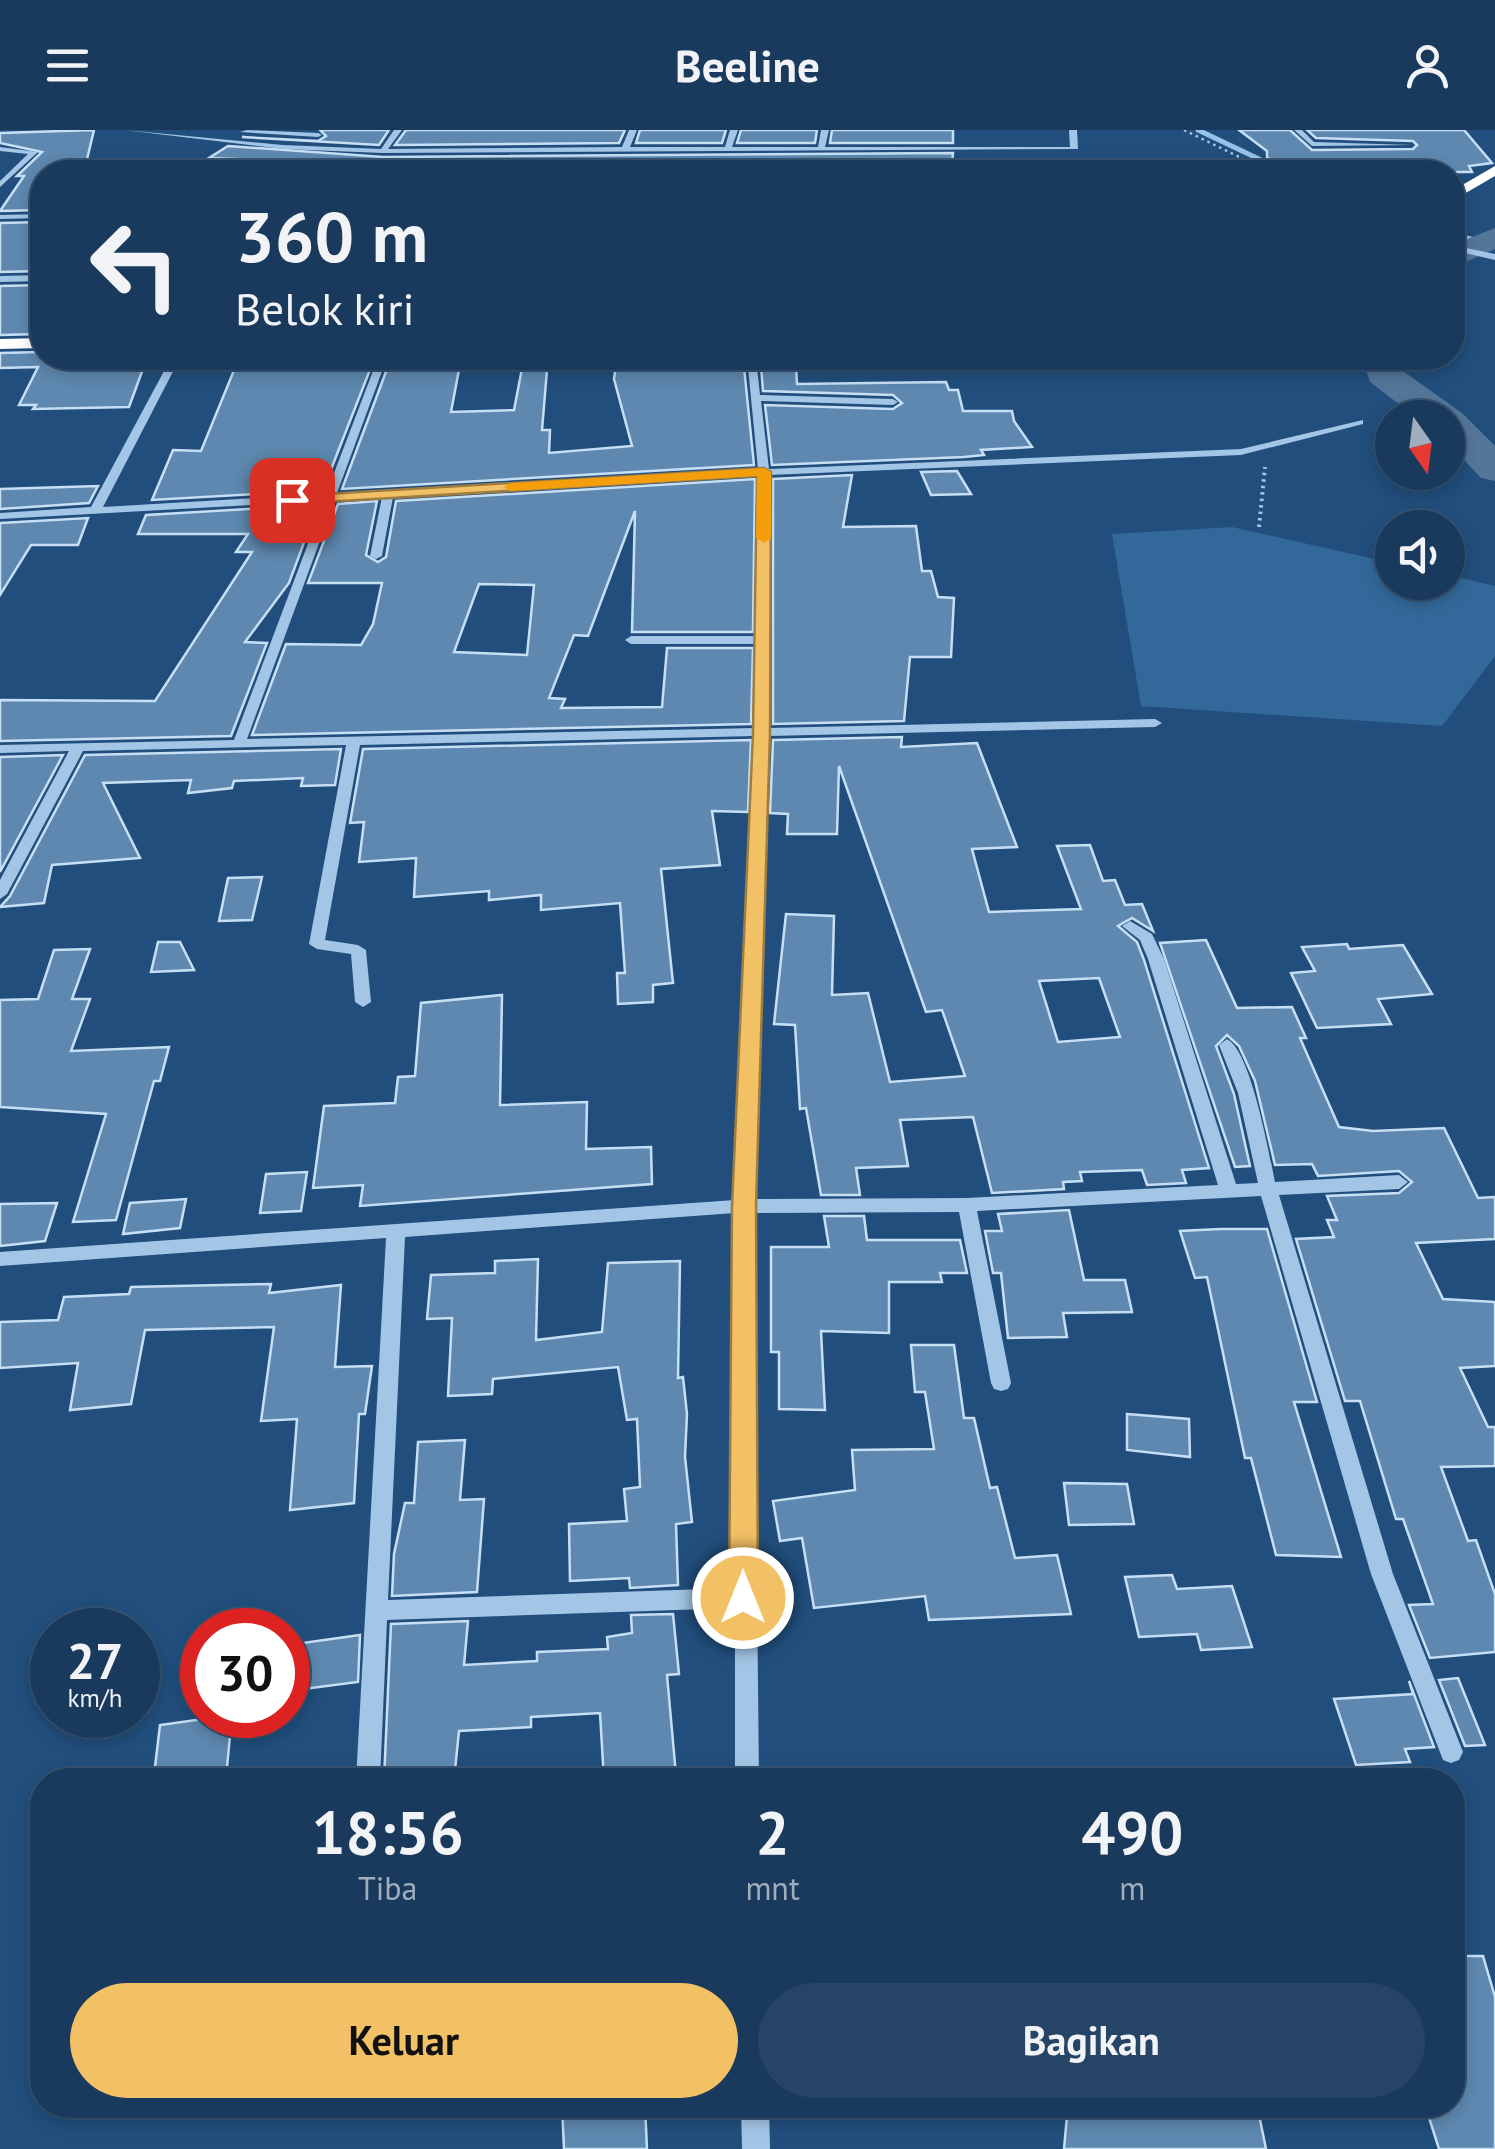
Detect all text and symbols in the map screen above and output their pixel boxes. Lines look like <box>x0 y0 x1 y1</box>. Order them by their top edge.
text: Beeline <box>675 36 820 94</box>
icon: menu <box>40 38 95 93</box>
icon: person <box>1400 38 1455 93</box>
text: 360 m <box>235 191 428 281</box>
icon: left <box>70 200 200 330</box>
text: Belok kiri <box>235 279 415 337</box>
north arrow <box>1375 400 1465 490</box>
map controls <box>1375 400 1465 600</box>
pin <box>250 458 335 543</box>
icon: arrive <box>265 473 320 528</box>
button: sound <box>1375 510 1465 600</box>
position arrow <box>691 1546 795 1650</box>
speed limit sign: 30 <box>180 1608 310 1738</box>
text: 27 <box>67 1628 123 1693</box>
text: km/h <box>68 1682 122 1714</box>
text: 18:56 <box>312 1793 464 1871</box>
text: 2 <box>756 1793 790 1871</box>
text: 490 <box>1081 1793 1183 1871</box>
text: Tiba <box>358 1867 417 1909</box>
text: mnt <box>745 1867 800 1909</box>
text: m <box>1119 1867 1145 1909</box>
button: Keluar <box>70 1983 738 2098</box>
button: Bagikan <box>758 1983 1425 2098</box>

